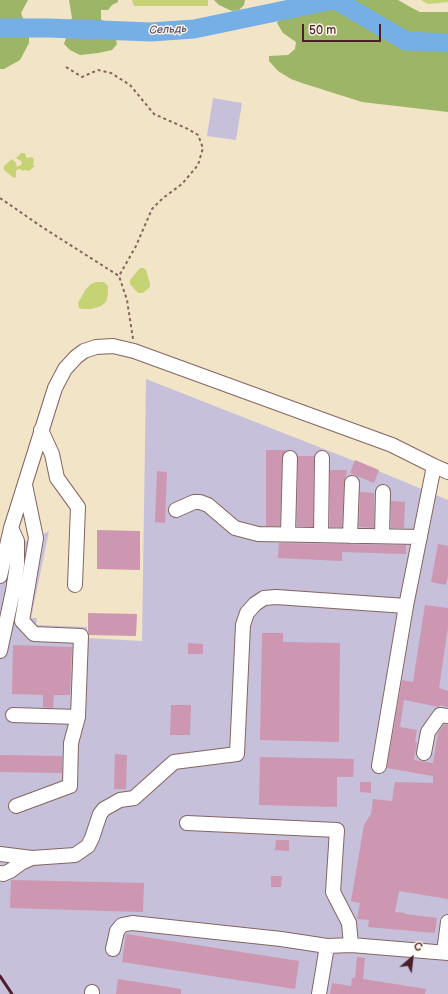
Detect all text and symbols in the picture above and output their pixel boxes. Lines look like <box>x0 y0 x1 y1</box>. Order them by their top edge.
scale bar <box>304 16 383 42</box>
water label: Сельдь <box>149 22 187 38</box>
text: 50 m <box>309 23 336 38</box>
north arrow <box>392 938 432 978</box>
text: С <box>411 939 424 954</box>

